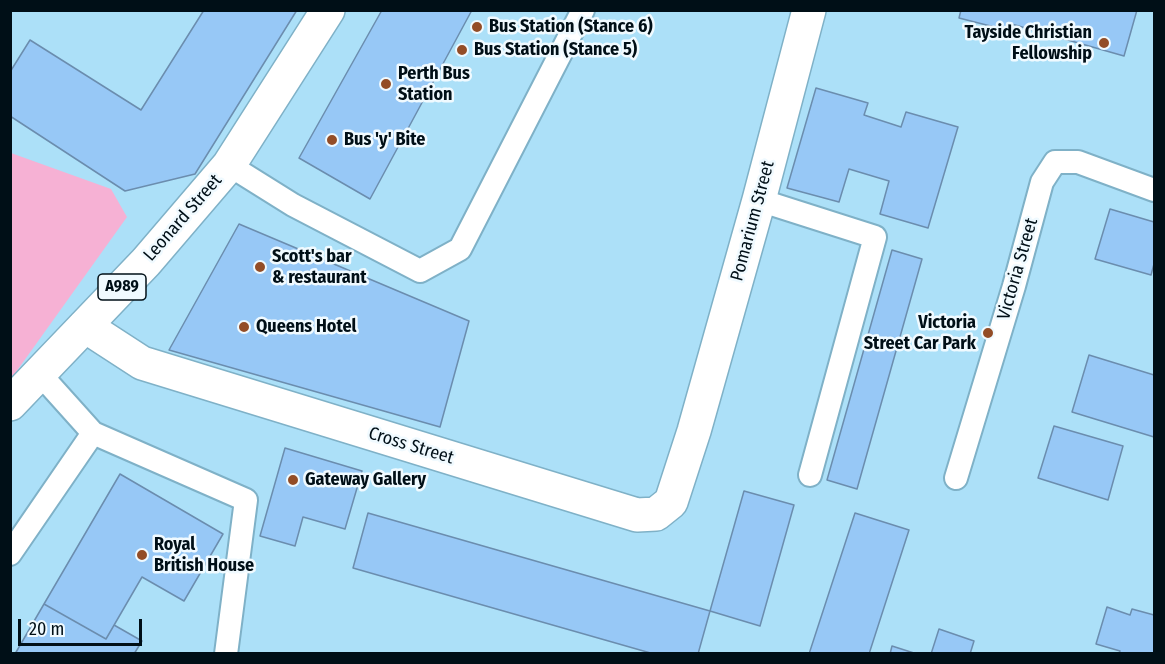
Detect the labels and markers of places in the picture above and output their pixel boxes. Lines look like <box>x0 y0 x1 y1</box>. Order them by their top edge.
place label: Bus Station (Stance 6) <box>489 16 653 38</box>
marker: Bus Station (Stance 6) <box>470 20 484 34</box>
place label: Tayside Christian Fellowship <box>965 22 1092 64</box>
marker: Tayside Christian Fellowship <box>1097 36 1111 50</box>
place label: Bus Station (Stance 5) <box>474 39 637 61</box>
marker: Bus Station (Stance 5) <box>455 43 469 57</box>
place label: Perth Bus Station <box>398 63 470 106</box>
marker: Perth Bus Station <box>379 77 393 91</box>
place label: Bus 'y' Bite <box>344 129 425 151</box>
marker: Bus 'y' Bite <box>325 133 339 147</box>
place label: Scott's bar & restaurant <box>272 246 367 288</box>
marker: Scott's bar & restaurant <box>253 260 267 274</box>
place label: Victoria Street Car Park <box>864 312 976 354</box>
place label: Queens Hotel <box>256 316 356 338</box>
marker: Queens Hotel <box>237 320 251 334</box>
marker: Victoria Street Car Park <box>981 326 995 340</box>
place label: Gateway Gallery <box>305 469 426 491</box>
marker: Gateway Gallery <box>286 473 300 487</box>
place label: Royal British House <box>154 534 254 576</box>
marker: Royal British House <box>135 548 149 562</box>

